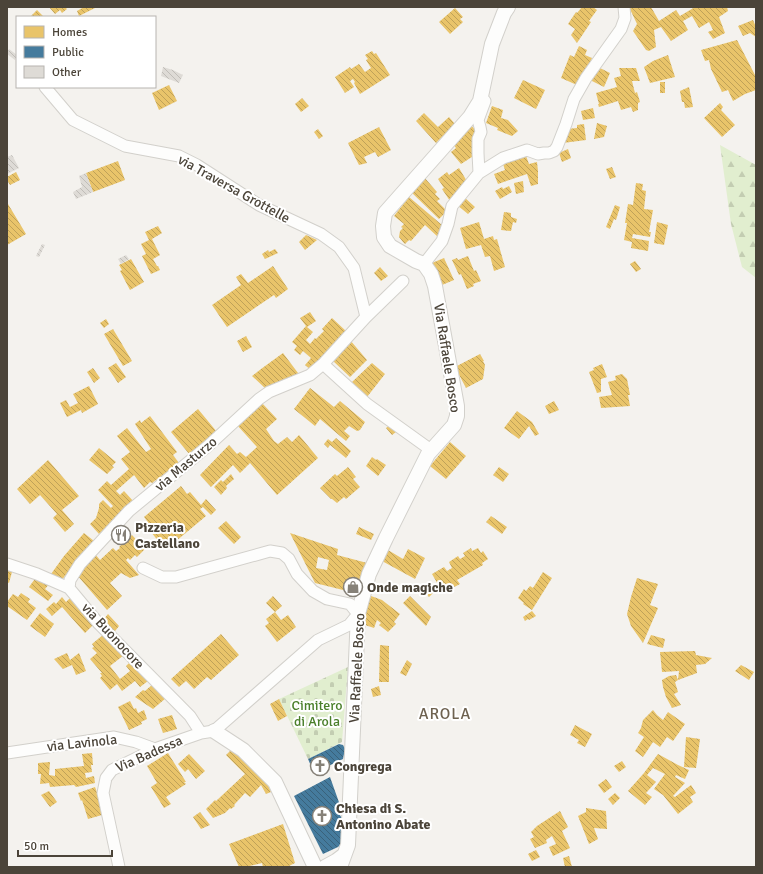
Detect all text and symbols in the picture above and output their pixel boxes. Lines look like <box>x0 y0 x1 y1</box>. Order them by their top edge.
legend <box>16 16 156 88</box>
text: Homes <box>52 25 87 40</box>
text: Public <box>52 45 84 60</box>
text: Other <box>52 65 82 80</box>
street label: via Traversa Grottelle <box>175 151 293 227</box>
street label: Via Raffaele Bosco <box>430 302 464 414</box>
street label: via Masturzo <box>151 433 221 495</box>
place label: Pizzeria Castellano <box>135 519 200 552</box>
restaurant icon: Pizzeria Castellano <box>110 524 132 546</box>
shop icon: Onde magiche <box>342 576 364 598</box>
place label: Onde magiche <box>367 579 453 596</box>
street label: via Buonocore <box>78 599 148 673</box>
street label: Via Raffaele Bosco <box>346 613 368 723</box>
park label: Cimitero di Arola <box>291 697 343 730</box>
district label: AROLA <box>419 704 471 724</box>
street label: via Lavinola <box>46 731 118 755</box>
street label: Via Badessa <box>113 732 185 776</box>
church icon: Congrega <box>309 755 331 777</box>
place label: Congrega <box>334 758 392 775</box>
place label: Chiesa di S. Antonino Abate <box>336 800 431 833</box>
church icon: Chiesa di S. Antonino Abate <box>311 805 333 827</box>
scale bar <box>18 832 112 858</box>
text: 50 m <box>24 839 49 854</box>

